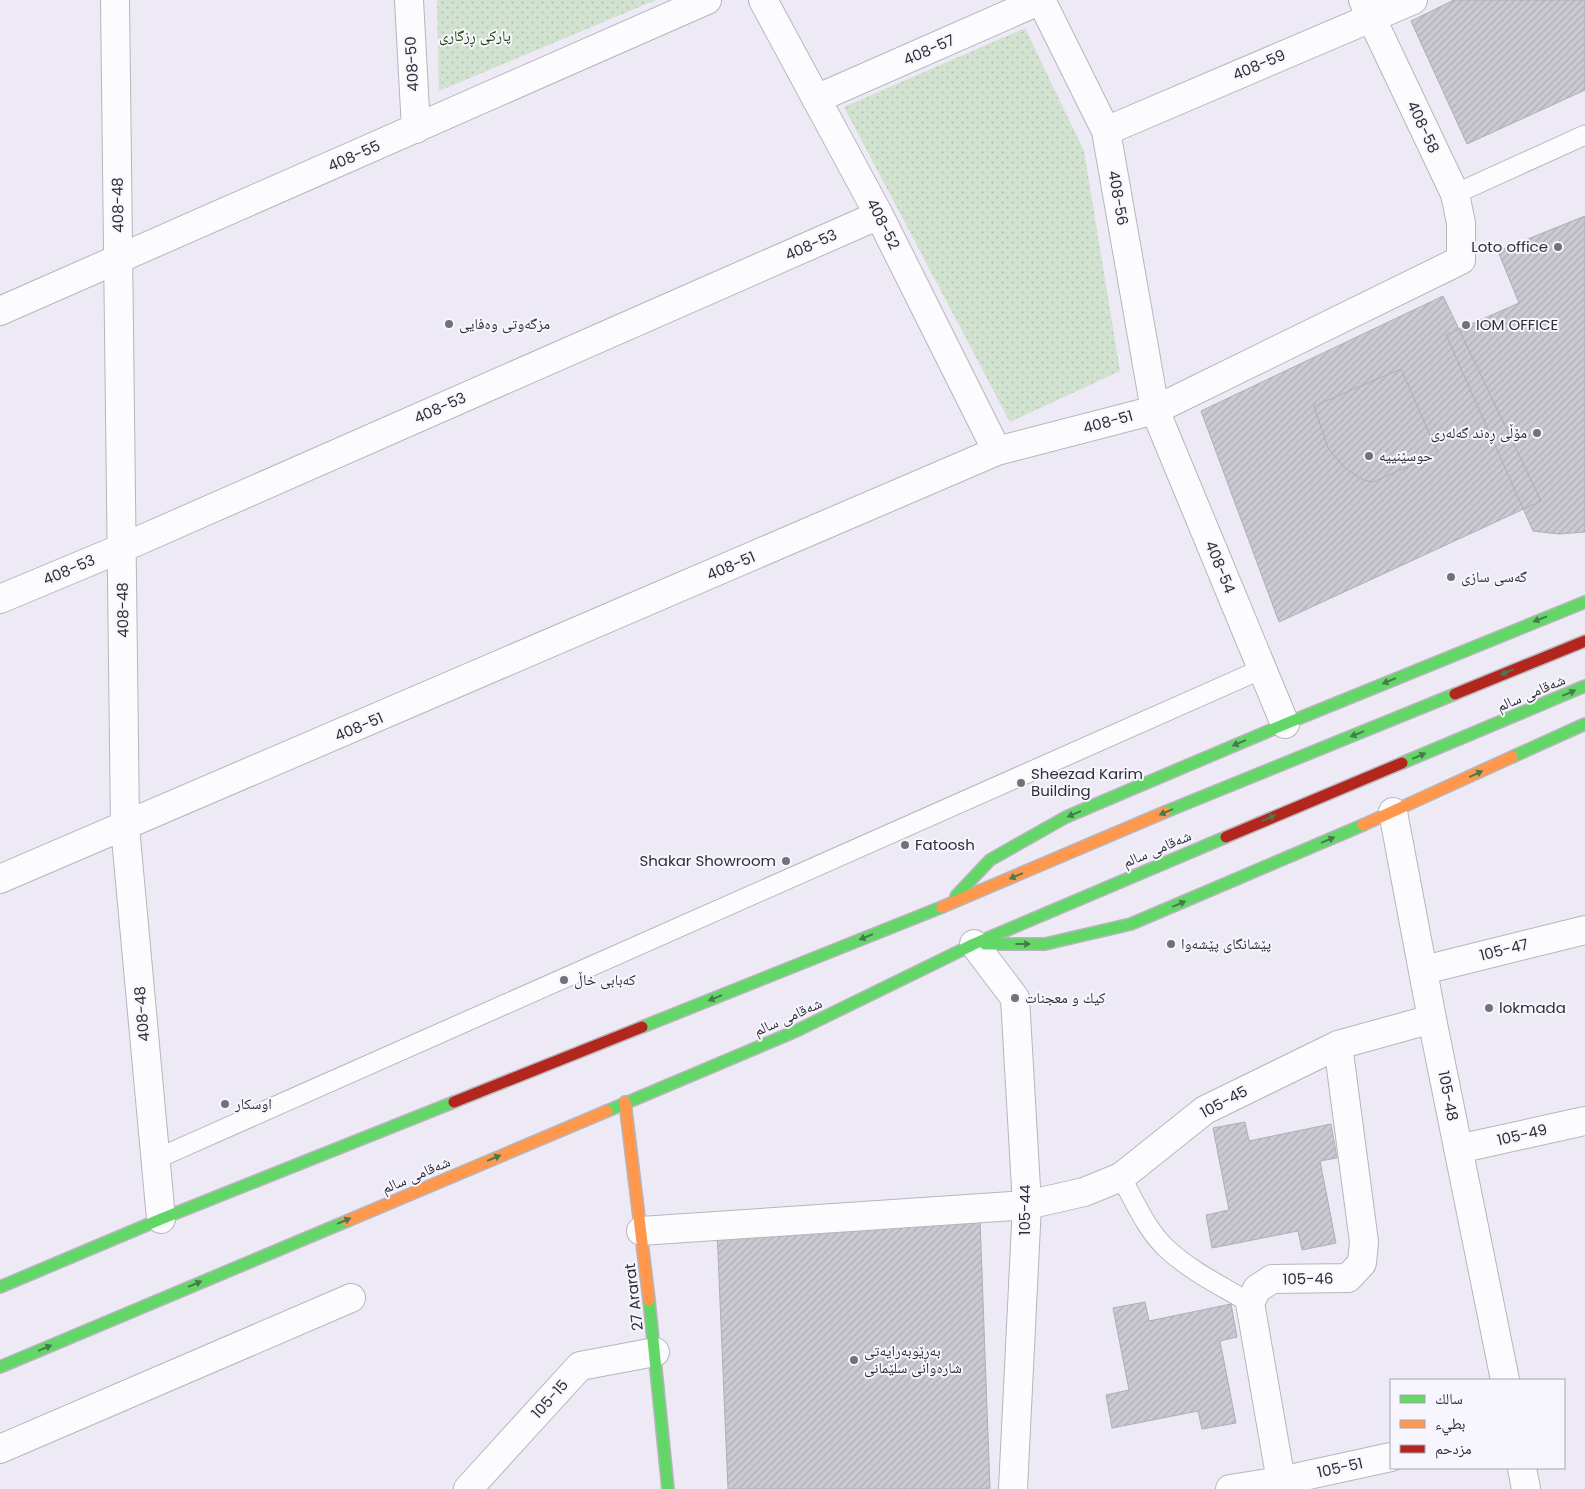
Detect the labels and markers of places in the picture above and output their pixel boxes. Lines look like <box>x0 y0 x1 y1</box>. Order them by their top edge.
place label: Loto office <box>1471 236 1548 257</box>
marker: Loto office <box>1552 241 1564 253</box>
place label: مزگەوتی وەفایی <box>459 313 550 334</box>
place label: IOM OFFICE <box>1476 314 1558 335</box>
marker: مزگەوتی وەفایی <box>443 318 455 330</box>
marker: IOM OFFICE <box>1460 319 1472 331</box>
place label: مۆڵی ڕەند گەلەری <box>1430 422 1527 445</box>
marker: مۆڵی ڕەند گەلەری <box>1531 427 1543 439</box>
place label: حوسێنییە <box>1379 445 1433 466</box>
marker: حوسێنییە <box>1363 450 1375 462</box>
place label: گەسی سازی <box>1461 566 1527 587</box>
marker: گەسی سازی <box>1445 571 1457 583</box>
place label: Sheezad Karim Building <box>1031 763 1143 801</box>
marker: Sheezad Karim Building <box>1015 777 1027 789</box>
place label: Fatoosh <box>915 834 975 855</box>
marker: Fatoosh <box>899 839 911 851</box>
place label: Shakar Showroom <box>639 850 776 871</box>
marker: Shakar Showroom <box>780 855 792 867</box>
place label: پێشانگای پێشەوا <box>1181 933 1271 954</box>
marker: پێشانگای پێشەوا <box>1165 938 1177 950</box>
place label: کەبابی خاڵ <box>574 969 636 990</box>
marker: کەبابی خاڵ <box>558 974 570 986</box>
place label: كيك و معجنات <box>1025 987 1106 1008</box>
marker: كيك و معجنات <box>1009 992 1021 1004</box>
place label: lokmada <box>1499 997 1566 1018</box>
marker: lokmada <box>1483 1002 1495 1014</box>
place label: اوسكار <box>234 1093 272 1114</box>
marker: اوسكار <box>219 1098 231 1110</box>
place label: بەڕێوبەرایەتی شارەوانی سلێمانی <box>864 1340 962 1378</box>
marker: بەڕێوبەرایەتی شارەوانی سلێمانی <box>848 1354 860 1366</box>

